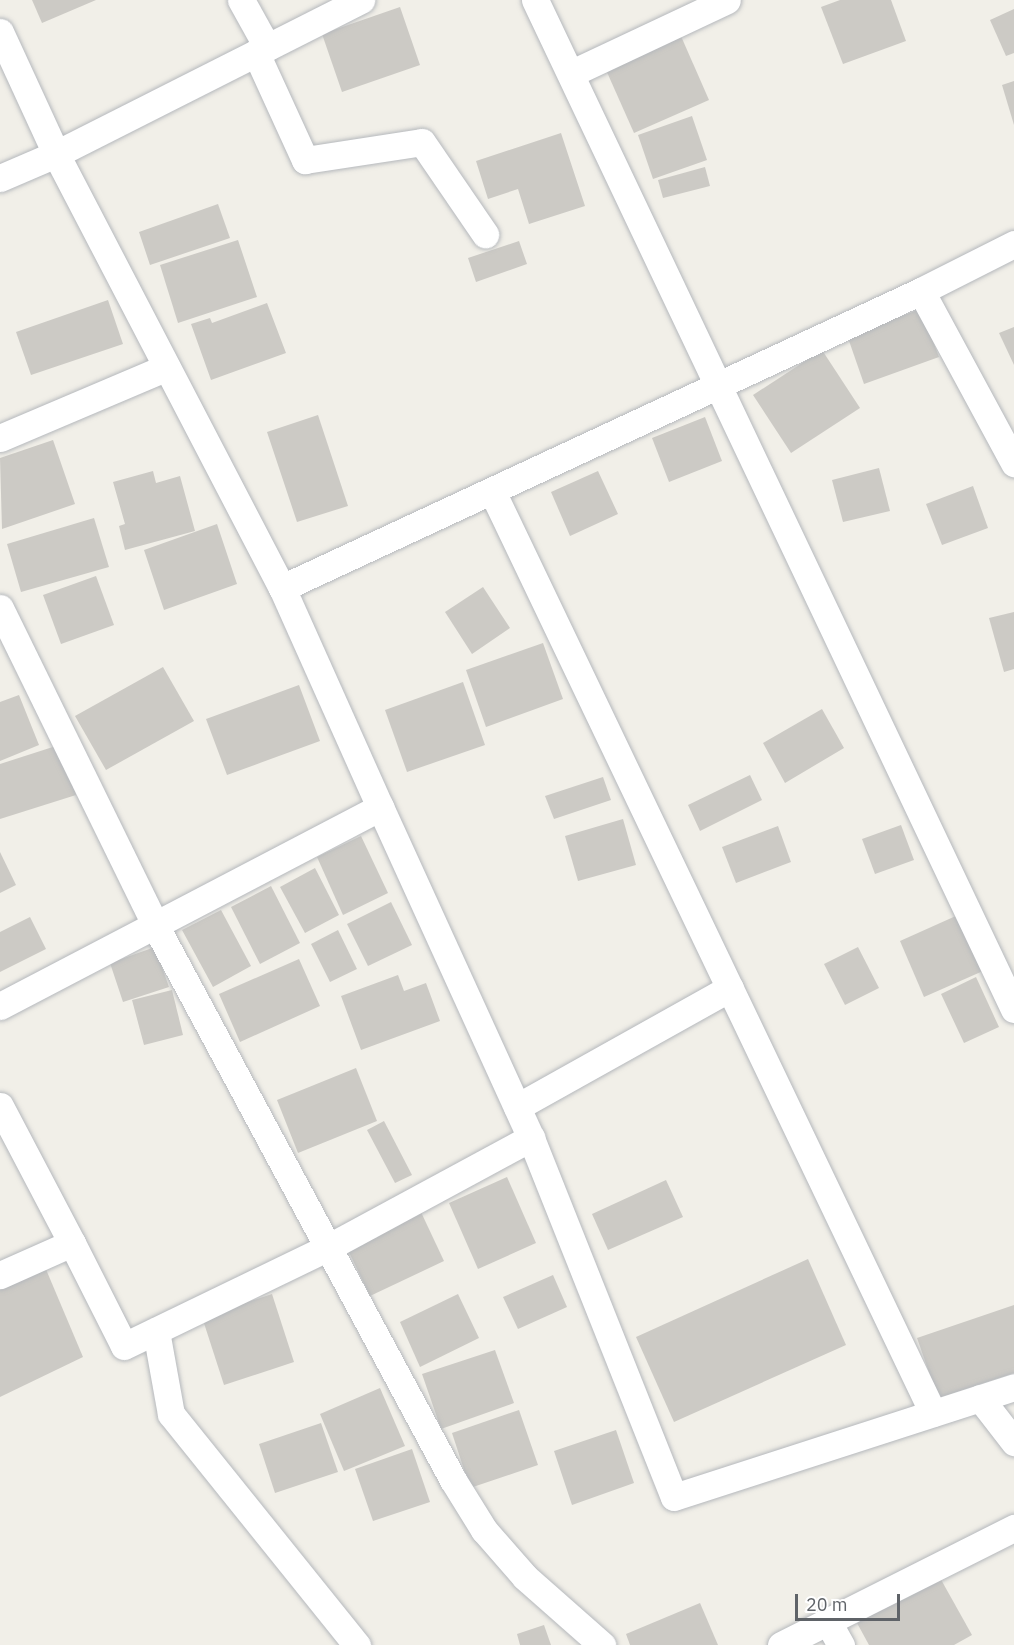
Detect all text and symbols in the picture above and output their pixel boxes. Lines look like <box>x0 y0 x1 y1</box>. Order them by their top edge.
scale bar <box>798 1582 903 1620</box>
text: 20 m <box>806 1593 848 1616</box>

